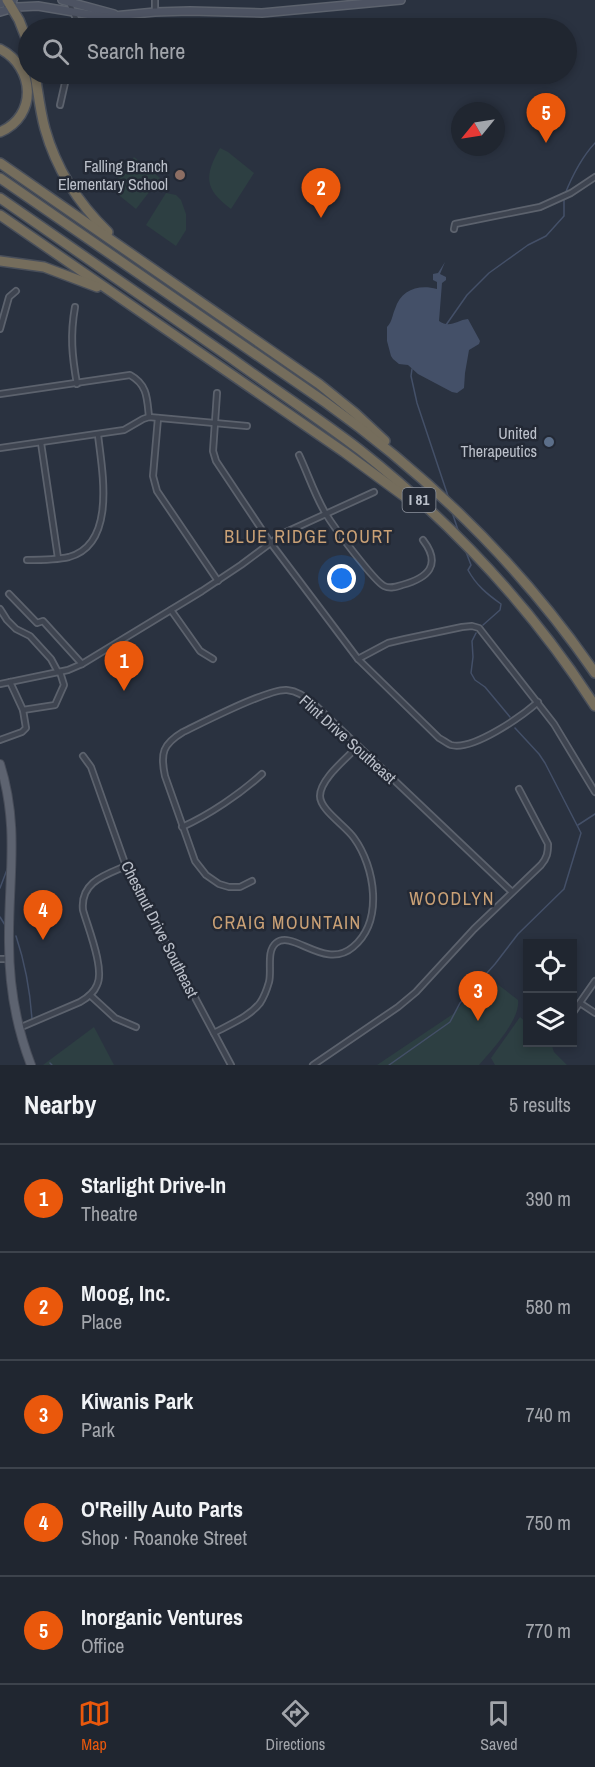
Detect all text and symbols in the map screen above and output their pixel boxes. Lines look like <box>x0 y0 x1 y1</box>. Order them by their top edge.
search box <box>18 18 577 84</box>
icon: search <box>39 35 72 68</box>
text: Search here <box>87 36 185 66</box>
pin: 5 <box>526 94 566 143</box>
north arrow <box>451 102 505 156</box>
place label: Falling Branch Elementary School <box>58 155 168 195</box>
marker: Falling Branch Elementary School <box>173 168 187 182</box>
pin: 2 <box>302 168 340 218</box>
place label: United Therapeutics <box>460 422 537 462</box>
marker: United Therapeutics <box>542 435 556 449</box>
road number: I 81 <box>402 488 436 512</box>
district label: BLUE RIDGE COURT <box>224 524 394 549</box>
your location <box>327 564 356 593</box>
pin: 1 <box>104 642 144 691</box>
street label: Flint Drive Southeast <box>295 690 401 789</box>
street label: Chestnut Drive Southeast <box>116 857 204 1001</box>
district label: WOODLYN <box>409 886 495 911</box>
pin: 4 <box>24 890 63 940</box>
district label: CRAIG MOUNTAIN <box>212 910 362 935</box>
map controls <box>523 939 577 1047</box>
button: locate <box>523 939 577 993</box>
pin: 3 <box>458 972 498 1021</box>
button: layers <box>523 993 577 1047</box>
text: Nearby <box>24 1087 96 1122</box>
text: 5 results <box>509 1091 571 1118</box>
text: Starlight Drive-In <box>81 1170 226 1200</box>
text: 1 <box>39 1185 48 1212</box>
text: 390 m <box>525 1185 571 1212</box>
text: Theatre <box>81 1200 138 1227</box>
text: Moog, Inc. <box>81 1278 170 1308</box>
text: 2 <box>39 1293 48 1320</box>
text: 580 m <box>525 1293 571 1320</box>
text: Place <box>81 1308 122 1335</box>
text: Kiwanis Park <box>81 1386 193 1416</box>
text: 3 <box>39 1401 48 1428</box>
text: 740 m <box>525 1401 571 1428</box>
text: Park <box>81 1416 115 1443</box>
text: O'Reilly Auto Parts <box>81 1494 243 1524</box>
text: 4 <box>39 1509 48 1536</box>
text: 750 m <box>525 1509 571 1536</box>
text: Shop · Roanoke Street <box>81 1524 247 1551</box>
text: Inorganic Ventures <box>81 1602 243 1632</box>
text: 5 <box>39 1617 48 1644</box>
text: 770 m <box>525 1617 571 1644</box>
text: Office <box>81 1632 124 1659</box>
tab: Map <box>78 1697 111 1755</box>
tab: Directions <box>266 1697 325 1755</box>
tab: Saved <box>480 1697 518 1755</box>

